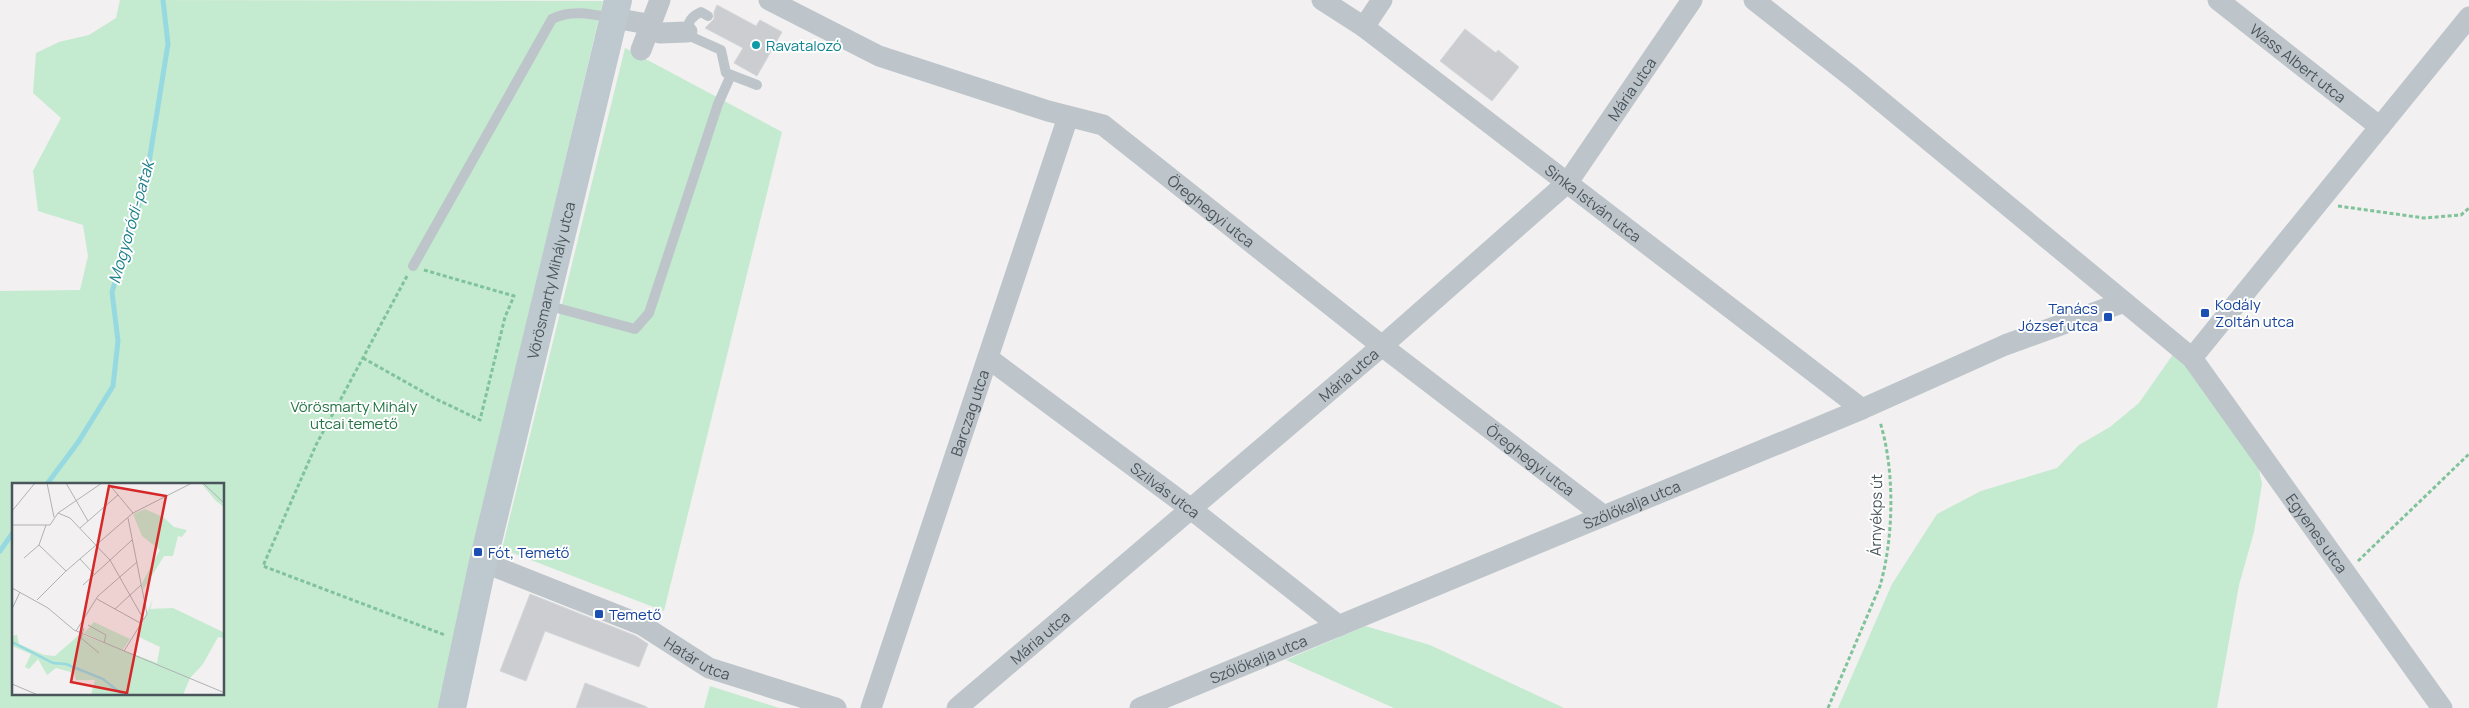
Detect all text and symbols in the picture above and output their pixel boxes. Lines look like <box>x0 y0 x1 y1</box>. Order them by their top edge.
street label: Wass Albert utca <box>2246 19 2351 107</box>
place label: Ravatalozó <box>766 35 842 56</box>
marker: Ravatalozó <box>750 39 762 51</box>
street label: Mária utca <box>1602 53 1661 125</box>
water label: Mogyoródi-patak <box>103 156 160 286</box>
street label: Sinka István utca <box>1541 159 1646 247</box>
street label: Öreghegyi utca <box>1163 170 1259 252</box>
street label: Vörösmarty Mihály utca <box>522 199 580 361</box>
place label: Kodály Zoltán utca <box>2215 294 2294 332</box>
place label: Tanács József utca <box>2018 298 2098 336</box>
marker: Kodály Zoltán utca <box>2199 307 2211 319</box>
marker: Tanács József utca <box>2102 311 2114 323</box>
street label: Mária utca <box>1314 343 1383 406</box>
street label: Barczag utca <box>945 367 994 459</box>
park label: Vörösmarty Mihály utcai temető <box>291 396 418 434</box>
street label: Öreghegyi utca <box>1482 419 1579 500</box>
street label: Szilvás utca <box>1126 457 1205 523</box>
street label: Árnyékps út <box>1865 474 1887 556</box>
street label: Szőlőkalja utca <box>1580 475 1683 534</box>
inset map <box>12 483 225 696</box>
street label: Egyenes utca <box>2281 489 2353 577</box>
place label: Fót, Temető <box>488 542 570 563</box>
marker: Fót, Temető <box>472 546 484 558</box>
place label: Temető <box>609 604 661 625</box>
street label: Mária utca <box>1006 606 1074 669</box>
marker: Temető <box>593 608 605 620</box>
street label: Szőlőkalja utca <box>1206 630 1310 689</box>
street label: Határ utca <box>660 632 733 685</box>

